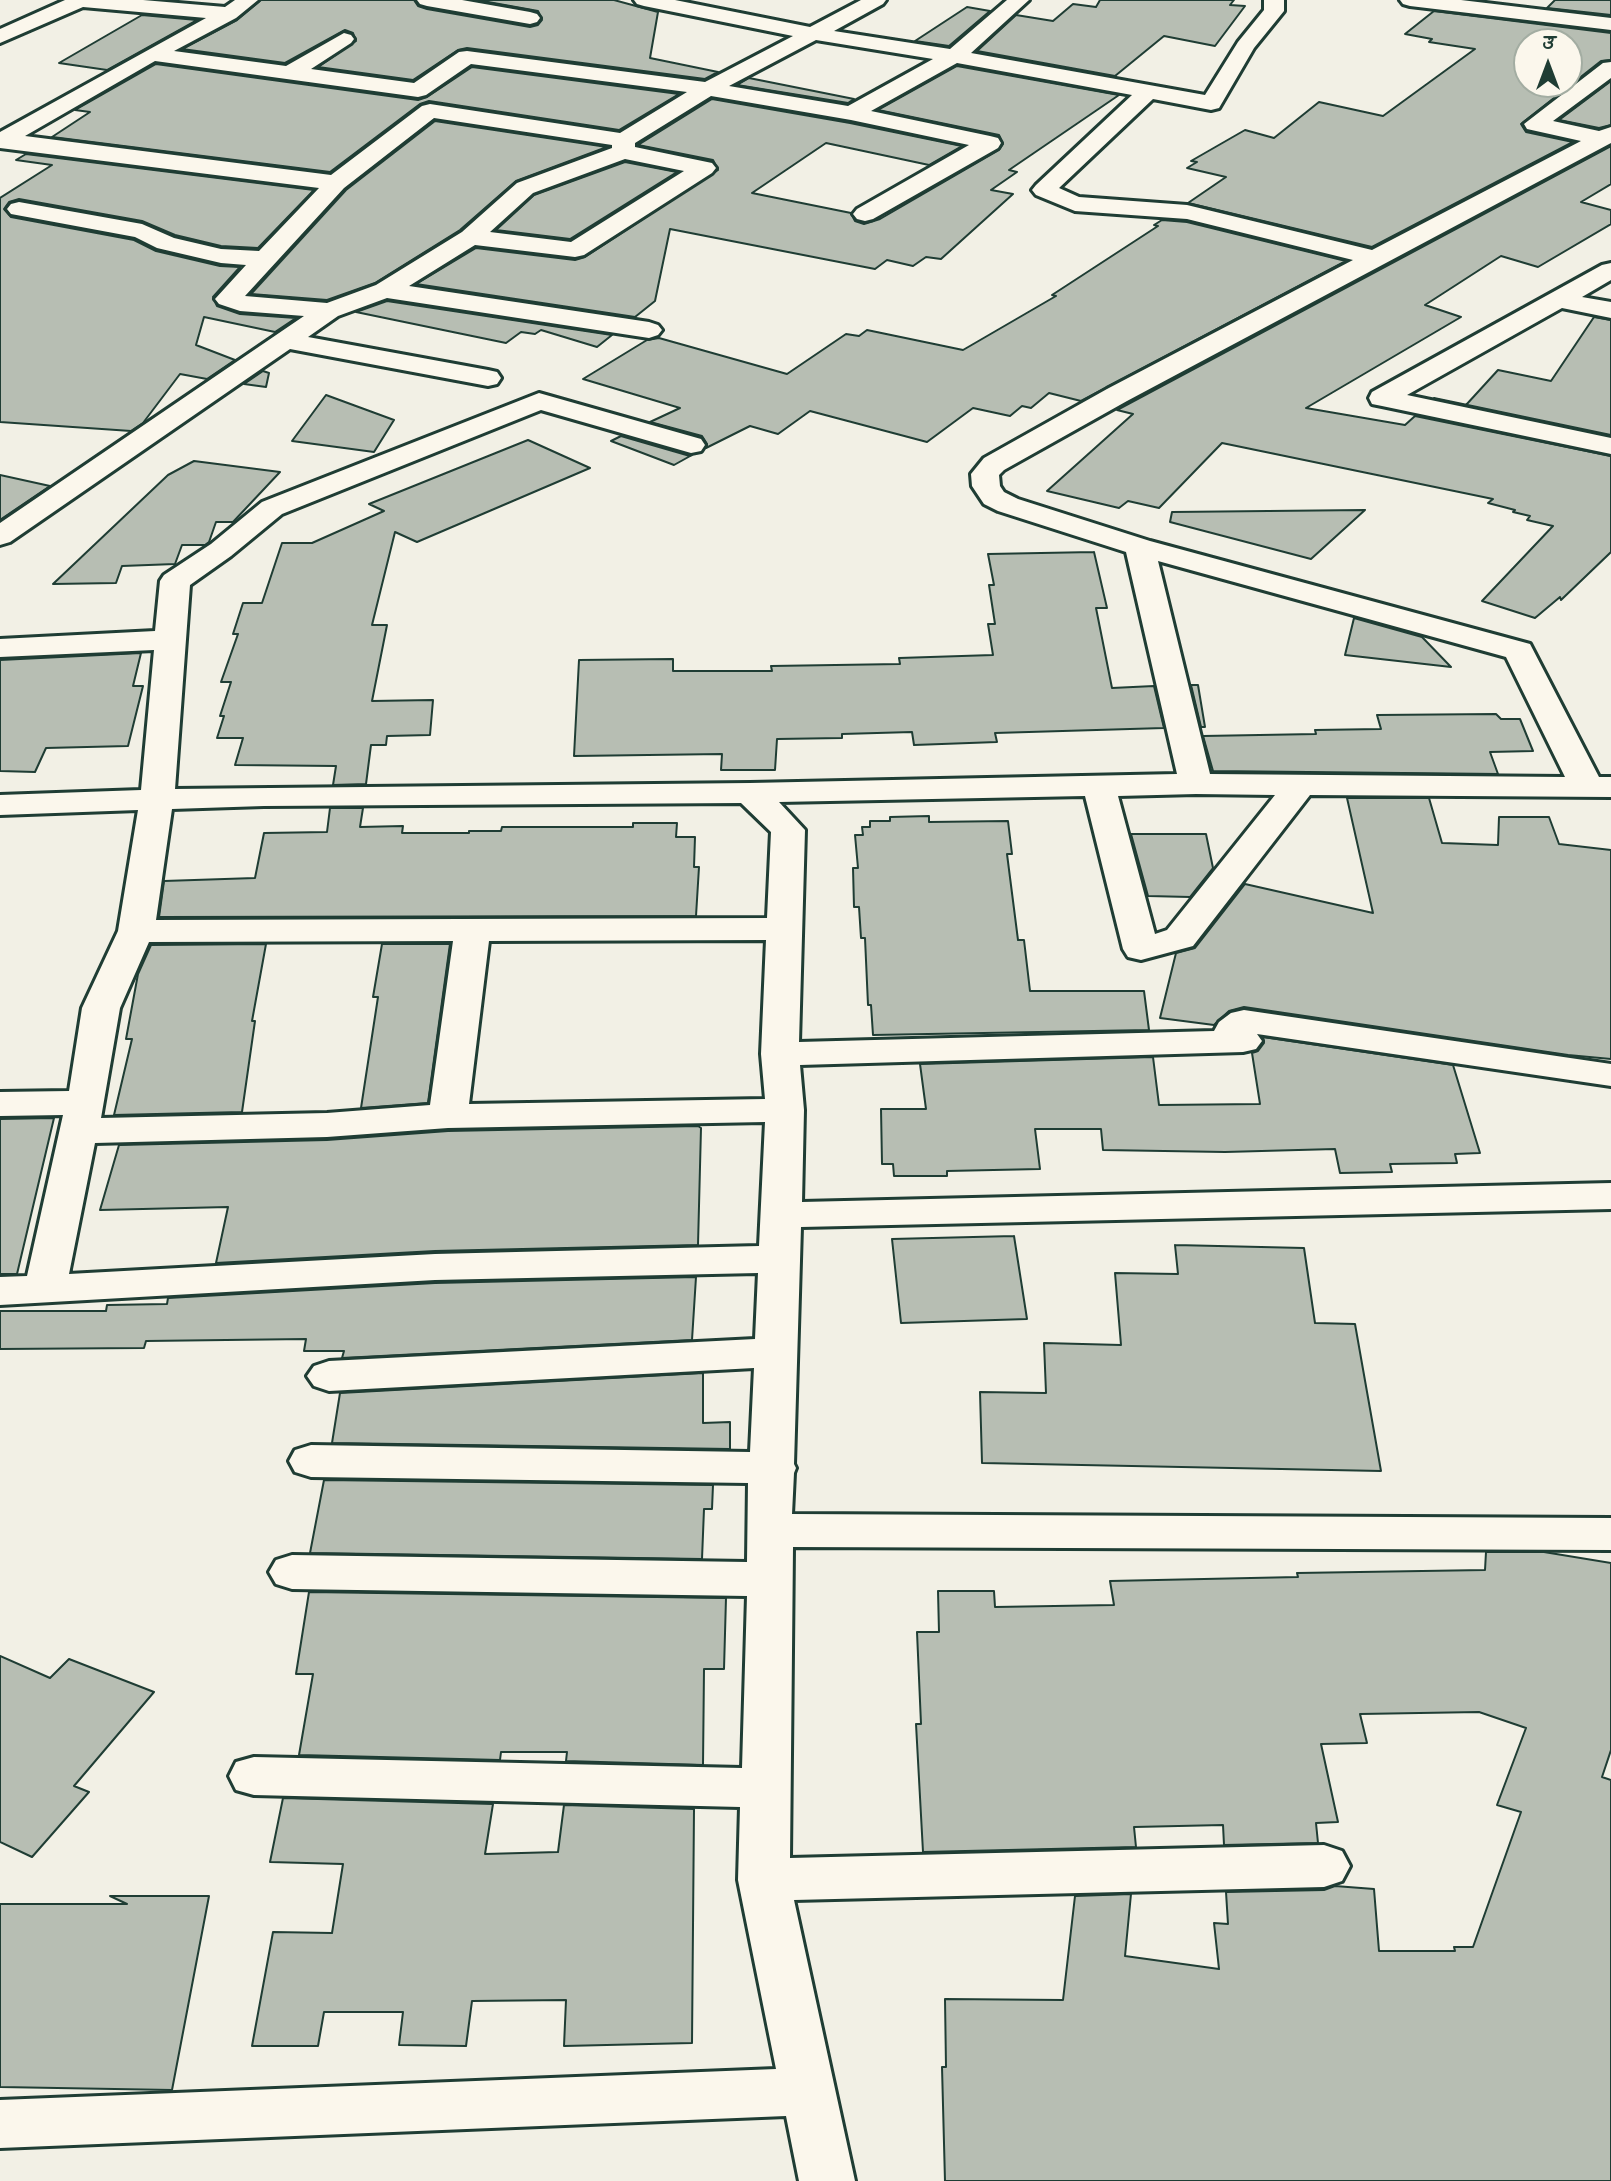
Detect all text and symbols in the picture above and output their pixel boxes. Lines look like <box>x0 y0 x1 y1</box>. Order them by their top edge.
north arrow <box>1513 28 1583 98</box>
text: उ <box>1542 29 1554 59</box>

